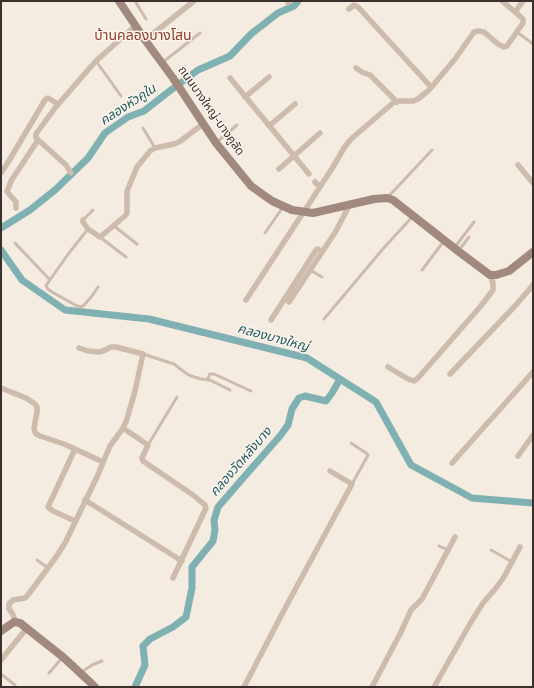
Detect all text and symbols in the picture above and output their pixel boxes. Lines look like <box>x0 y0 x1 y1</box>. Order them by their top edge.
district label: บ้านคลองบางโสน <box>94 28 192 44</box>
street label: ถนนบางใหญ่-บางคูลัด <box>175 63 247 159</box>
water label: คลองหัวคูใน <box>97 81 159 129</box>
water label: คลองบางใหญ่ <box>236 321 310 355</box>
water label: คลองวัดหลังบาง <box>207 424 275 500</box>

